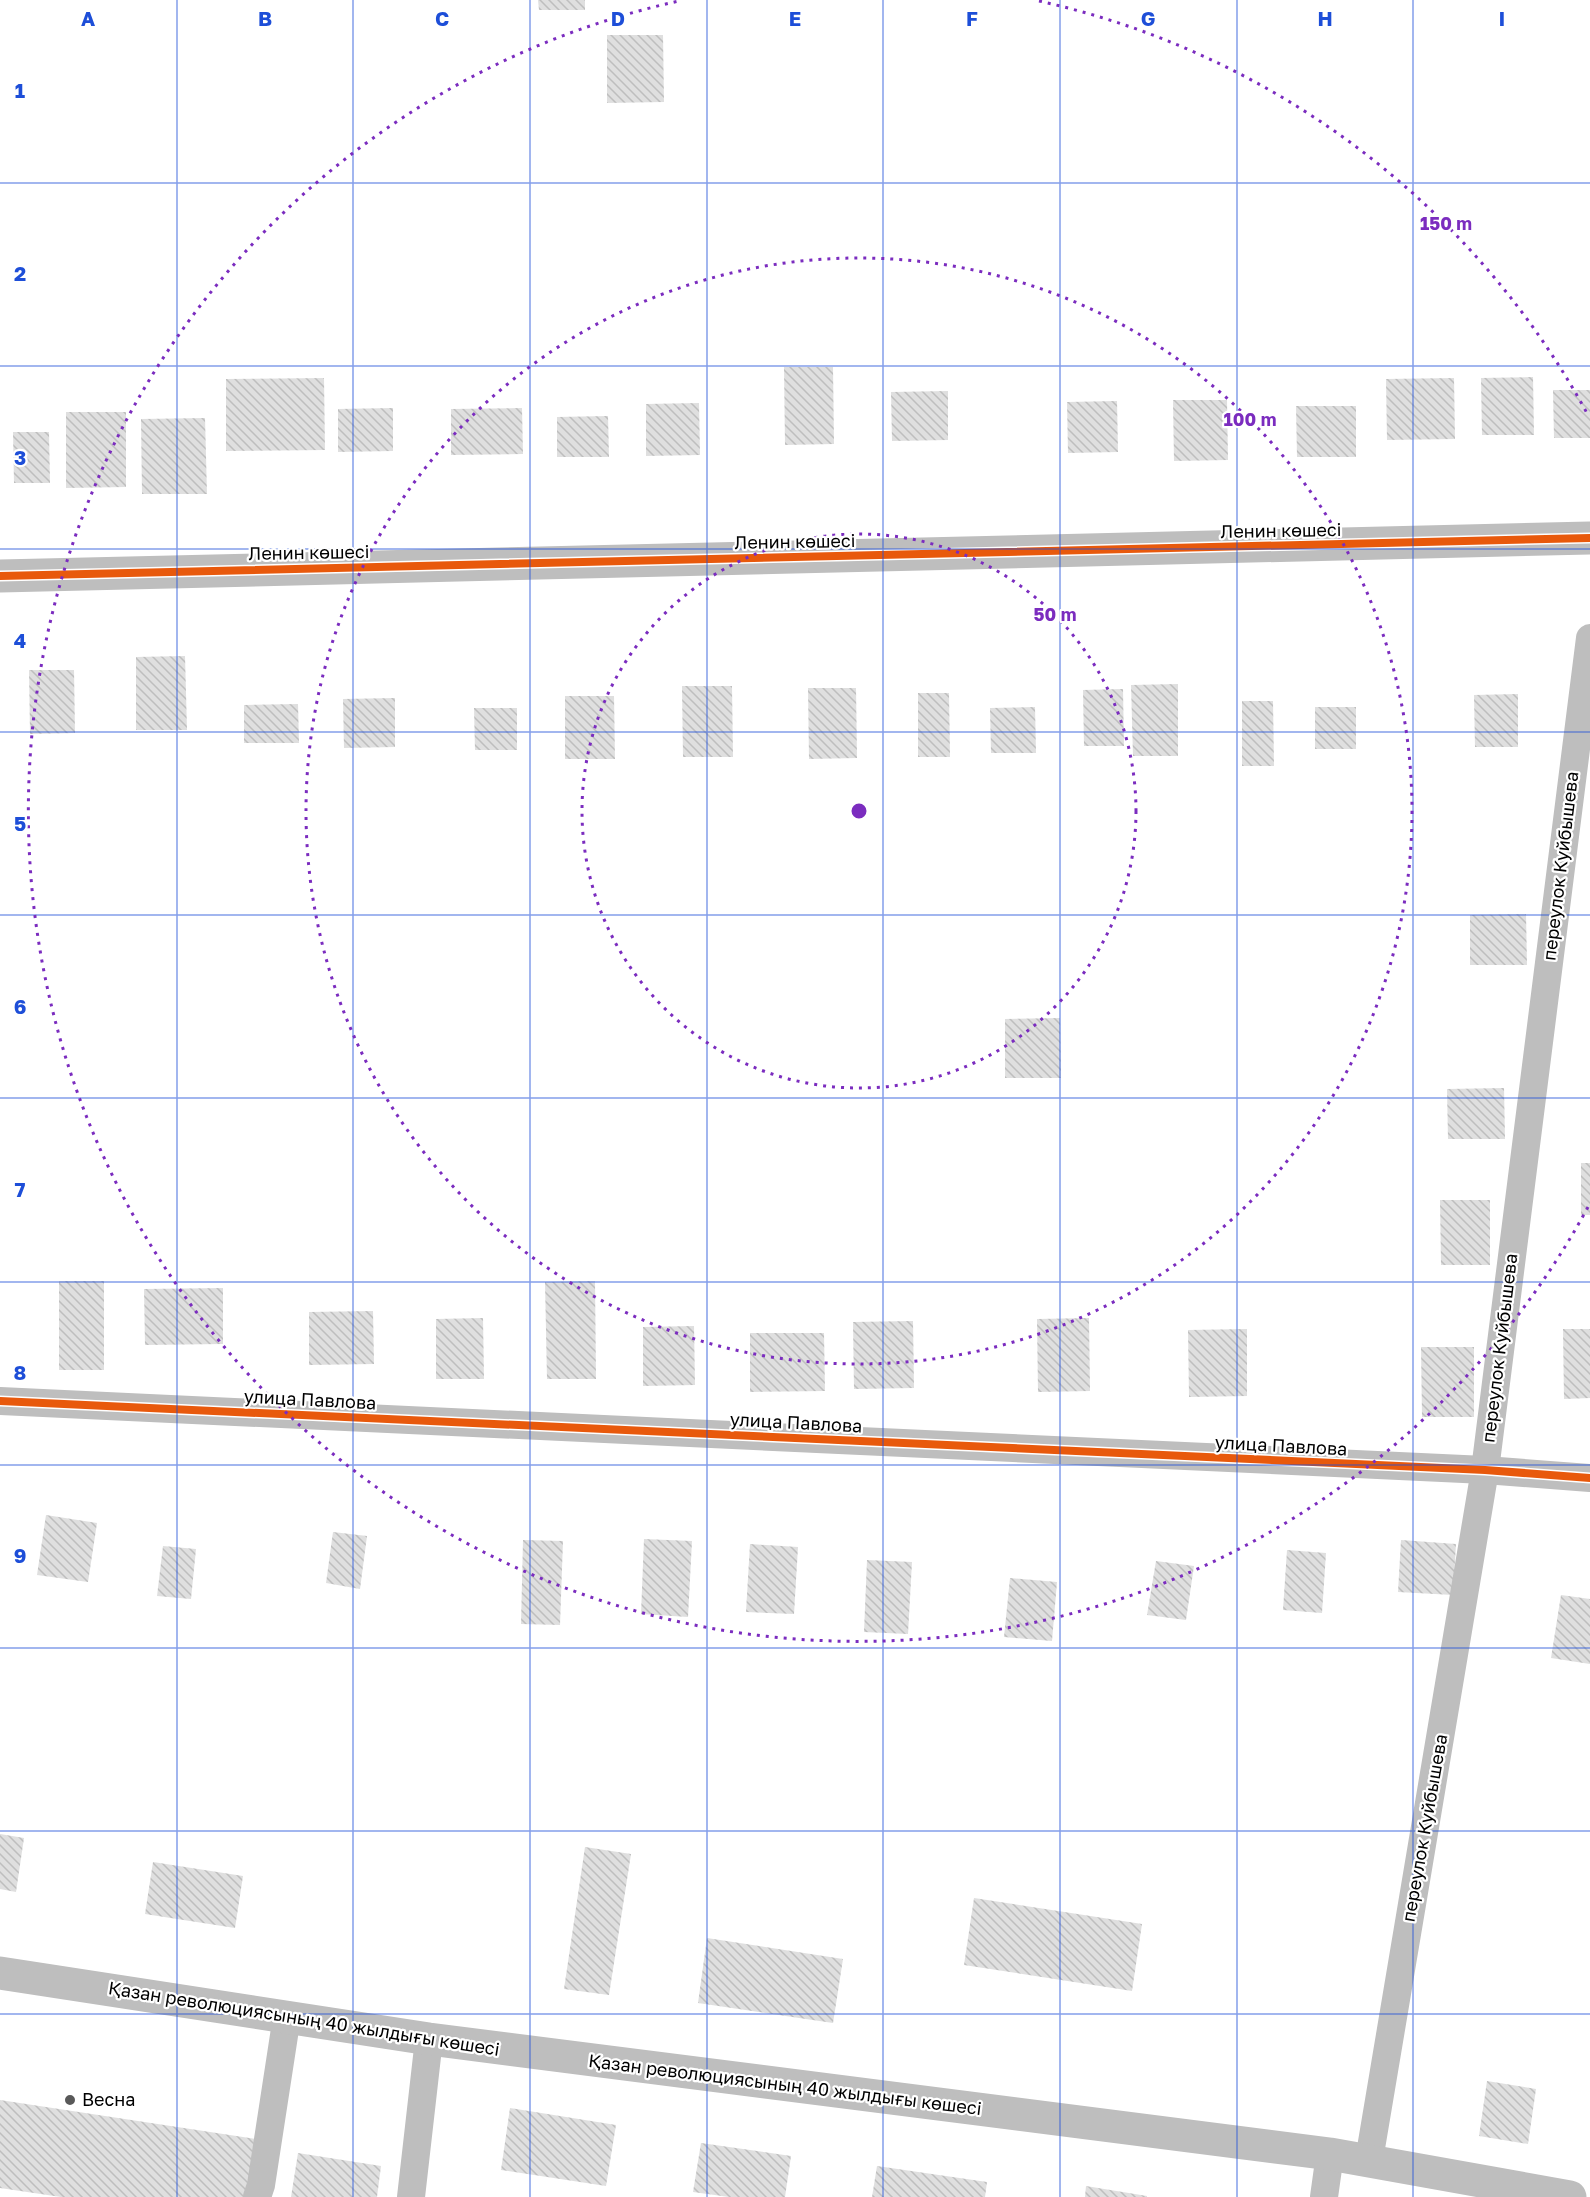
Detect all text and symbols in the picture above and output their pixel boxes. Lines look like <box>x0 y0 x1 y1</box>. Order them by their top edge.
text: A <box>81 6 95 30</box>
text: B <box>258 6 272 30</box>
text: C <box>435 6 449 30</box>
text: D <box>611 6 625 30</box>
text: E <box>789 6 801 30</box>
text: F <box>966 6 978 30</box>
text: G <box>1141 6 1155 30</box>
text: H <box>1317 6 1333 30</box>
text: I <box>1499 6 1505 30</box>
text: 1 <box>15 78 25 102</box>
text: 150 m <box>1420 212 1472 234</box>
text: 2 <box>14 261 26 285</box>
text: 100 m <box>1224 408 1276 430</box>
text: 3 <box>14 445 26 469</box>
street label: Ленин көшесі <box>1220 518 1342 542</box>
street label: Ленин көшесі <box>734 529 856 553</box>
street label: Ленин көшесі <box>248 540 370 564</box>
text: 50 m <box>1034 603 1076 625</box>
text: 4 <box>14 628 26 652</box>
street label: переулок Куйбышева <box>1537 770 1583 962</box>
centre of rings <box>849 801 869 821</box>
text: 5 <box>14 811 26 835</box>
text: 6 <box>14 994 26 1018</box>
text: 7 <box>15 1177 26 1201</box>
street label: переулок Куйбышева <box>1476 1252 1522 1444</box>
text: 8 <box>14 1360 26 1384</box>
street label: улица Павлова <box>243 1385 377 1413</box>
street label: улица Павлова <box>729 1408 863 1436</box>
street label: улица Павлова <box>1214 1431 1348 1459</box>
text: 9 <box>14 1543 26 1567</box>
street label: переулок Куйбышева <box>1397 1732 1451 1924</box>
street label: Қазан революциясының 40 жылдығы көшесі <box>107 1976 501 2060</box>
street label: Қазан революциясының 40 жылдығы көшесі <box>587 2049 983 2119</box>
place label: Весна <box>82 2088 135 2110</box>
marker: Весна <box>63 2093 77 2107</box>

